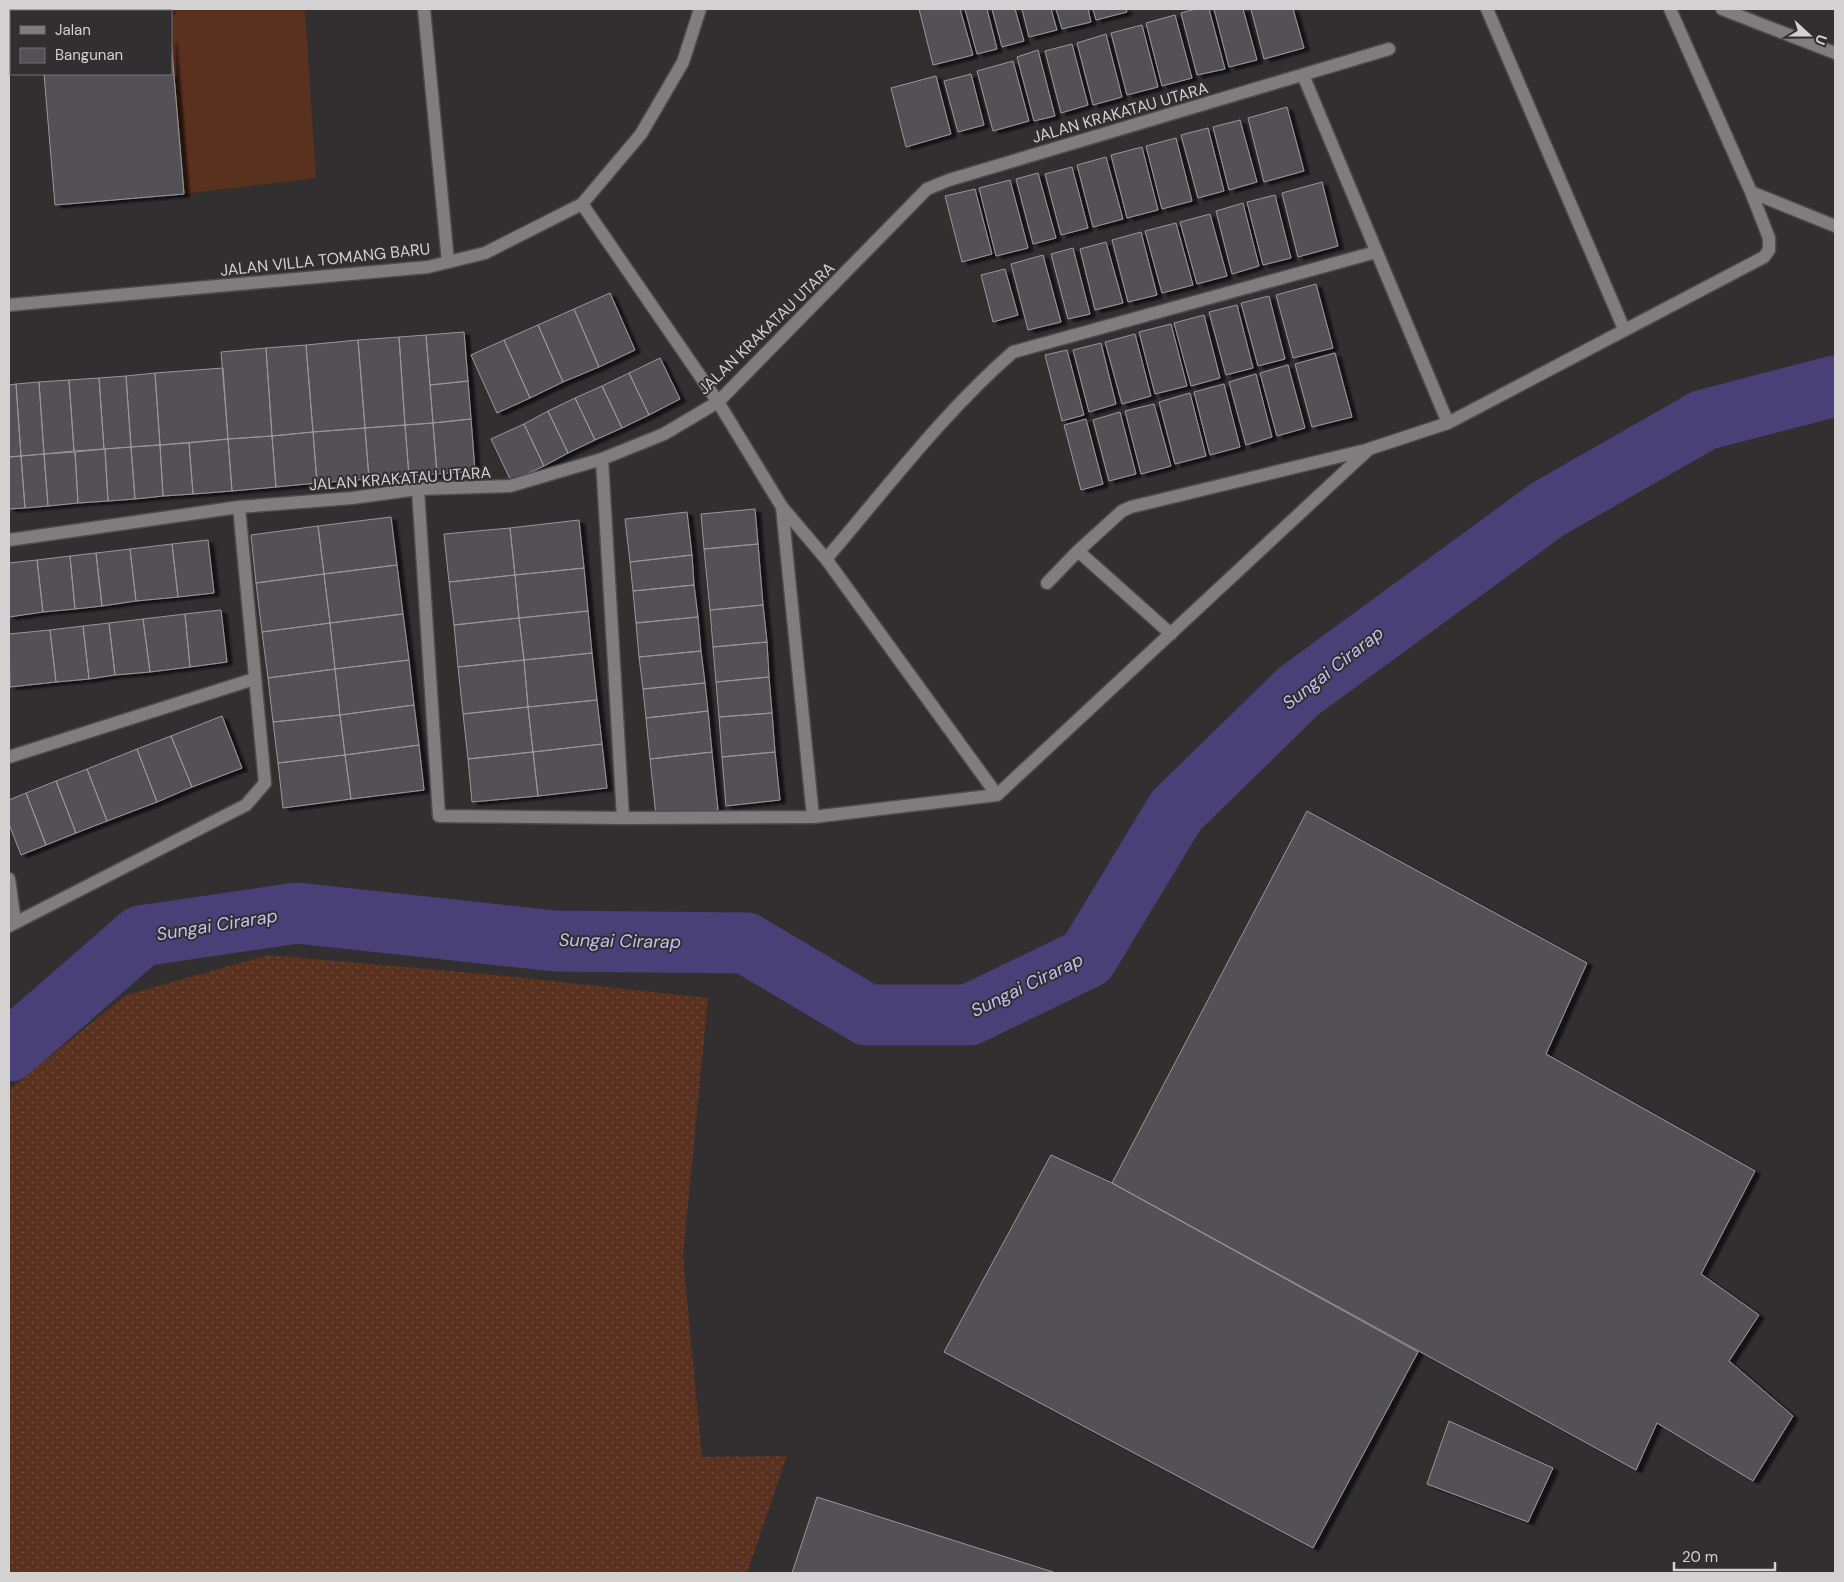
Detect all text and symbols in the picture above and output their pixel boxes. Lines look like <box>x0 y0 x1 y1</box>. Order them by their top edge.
legend <box>10 10 172 75</box>
north arrow <box>1784 10 1834 60</box>
text: Jalan <box>55 20 91 40</box>
text: U <box>1811 32 1831 47</box>
text: Bangunan <box>55 45 123 65</box>
street label: JALAN KRAKATAU UTARA <box>1030 77 1211 148</box>
street label: JALAN VILLA TOMANG BARU <box>219 238 431 281</box>
street label: JALAN KRAKATAU UTARA <box>694 257 839 399</box>
street label: JALAN KRAKATAU UTARA <box>308 462 492 495</box>
water label: Sungai Cirarap <box>1277 621 1389 715</box>
water label: Sungai Cirarap <box>155 904 279 946</box>
water label: Sungai Cirarap <box>559 928 681 954</box>
water label: Sungai Cirarap <box>967 947 1087 1023</box>
scale bar <box>1674 1540 1775 1572</box>
text: 20 m <box>1682 1547 1718 1567</box>

